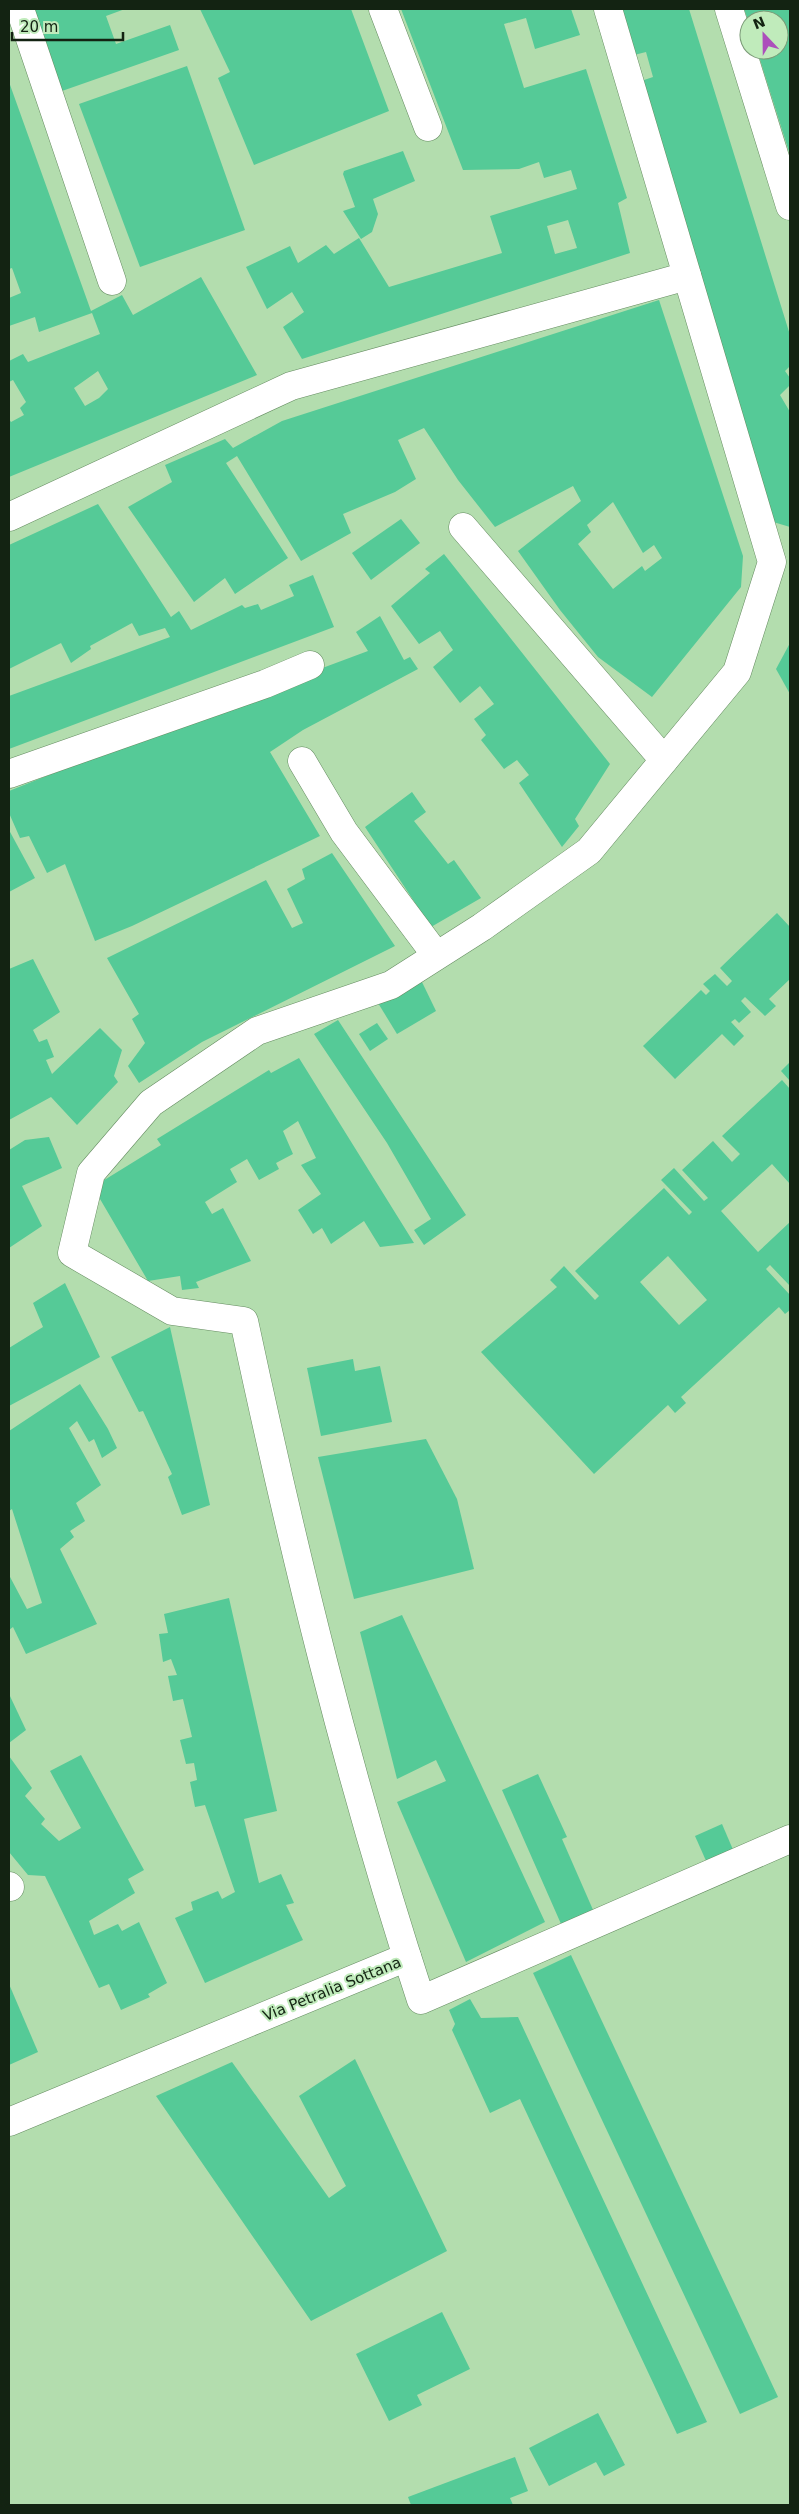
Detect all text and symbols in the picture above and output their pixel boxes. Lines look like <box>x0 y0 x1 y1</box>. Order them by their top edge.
scale bar <box>12 10 124 42</box>
north arrow <box>739 10 789 60</box>
text: N <box>751 13 768 33</box>
text: 20 m <box>20 18 58 36</box>
street label: Via Petralia Sottana <box>260 1953 404 2025</box>

